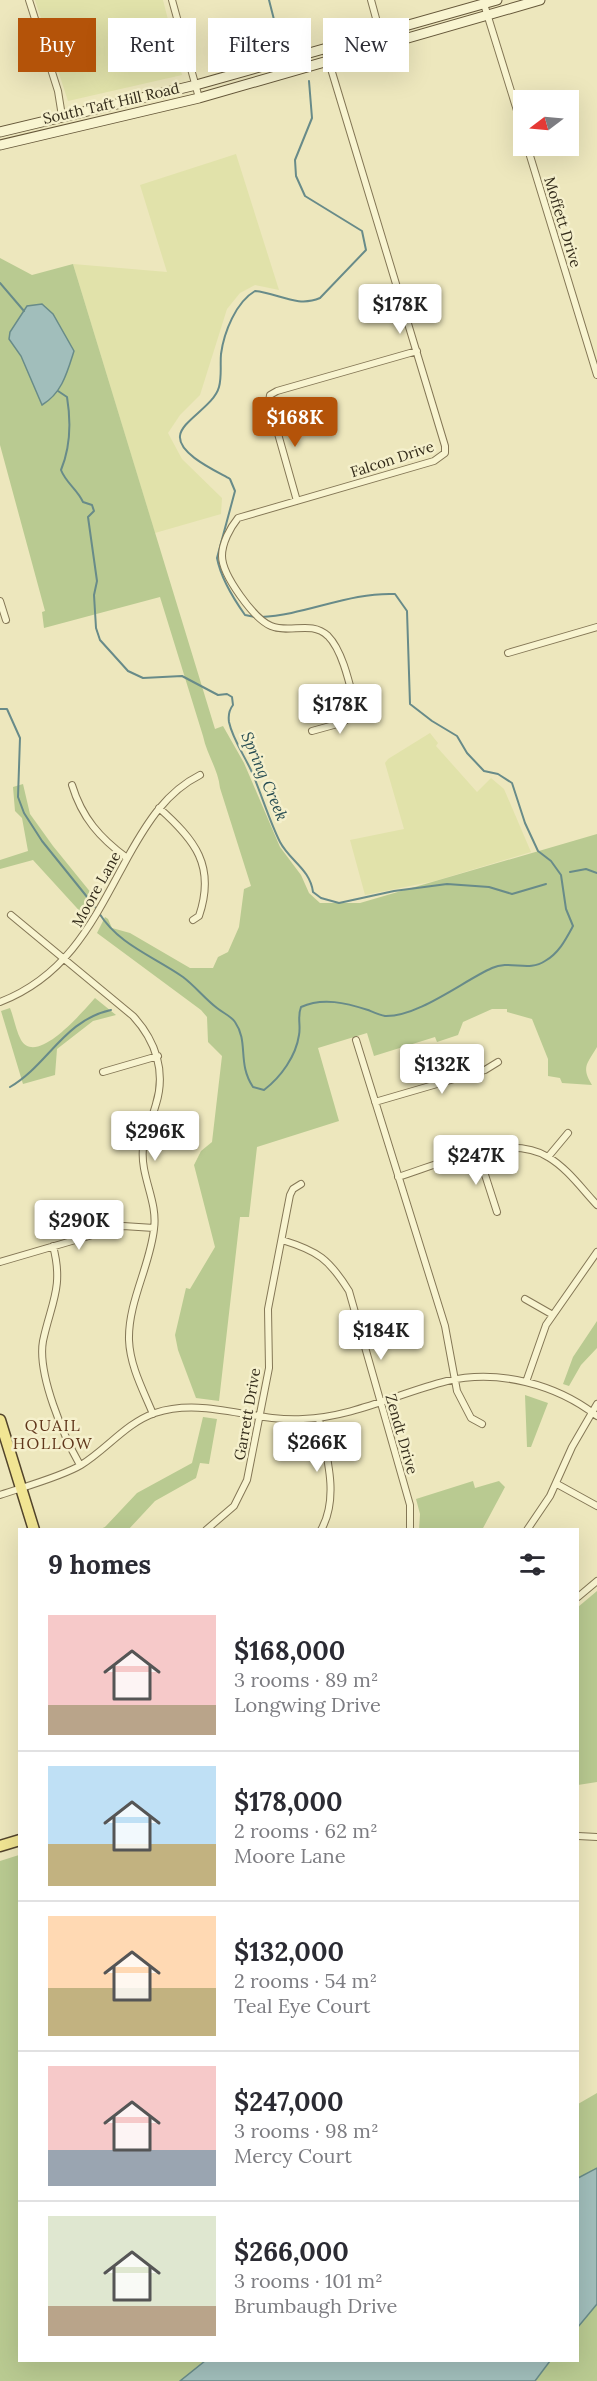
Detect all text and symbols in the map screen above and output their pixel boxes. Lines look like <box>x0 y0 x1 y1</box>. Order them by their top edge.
chip: Buy <box>18 18 96 72</box>
chip: Rent <box>108 18 196 72</box>
chip: Filters <box>208 18 311 72</box>
chip: New <box>323 18 409 72</box>
street label: South Taft Hill Road <box>41 78 181 128</box>
north arrow <box>513 90 579 156</box>
map controls <box>513 90 579 156</box>
street label: Moffett Drive <box>540 174 586 270</box>
pin: $178K <box>358 284 442 335</box>
text: $178K <box>373 291 427 316</box>
pin: $168K <box>253 397 337 448</box>
text: $168K <box>266 404 324 429</box>
street label: Falcon Drive <box>348 437 436 481</box>
pin: $178K <box>298 684 382 735</box>
text: $178K <box>313 691 367 716</box>
water label: Spring Creek <box>237 729 293 823</box>
street label: Moore Lane <box>67 848 125 930</box>
pin: $132K <box>400 1044 484 1095</box>
text: $132K <box>414 1051 470 1076</box>
pin: $296K <box>113 1111 197 1162</box>
text: $296K <box>125 1118 185 1143</box>
pin: $247K <box>434 1135 518 1186</box>
text: $247K <box>448 1142 504 1167</box>
pin: $290K <box>37 1200 121 1251</box>
text: $290K <box>49 1207 109 1232</box>
pin: $184K <box>339 1310 423 1361</box>
text: $184K <box>353 1317 409 1342</box>
street label: Garrett Drive <box>230 1366 264 1462</box>
street label: Zendt Drive <box>381 1392 423 1476</box>
district label: QUAIL HOLLOW <box>13 1415 93 1453</box>
pin: $266K <box>275 1422 359 1473</box>
text: $266K <box>287 1429 347 1454</box>
text: 9 homes <box>48 1548 151 1581</box>
icon: filters <box>516 1548 549 1581</box>
text: $168,000 <box>234 1634 345 1667</box>
icon: home <box>96 1639 168 1711</box>
text: 3 rooms · 89 m² <box>234 1667 378 1692</box>
text: Longwing Drive <box>234 1692 381 1717</box>
text: $178,000 <box>234 1785 343 1818</box>
icon: home <box>96 1790 168 1862</box>
text: 2 rooms · 62 m² <box>234 1818 378 1843</box>
text: Moore Lane <box>234 1843 346 1868</box>
text: $132,000 <box>234 1935 344 1968</box>
icon: home <box>96 1940 168 2012</box>
text: 2 rooms · 54 m² <box>234 1968 377 1993</box>
text: Teal Eye Court <box>234 1993 370 2018</box>
text: $247,000 <box>234 2085 344 2118</box>
icon: home <box>96 2090 168 2162</box>
text: 3 rooms · 98 m² <box>234 2118 379 2143</box>
text: Mercy Court <box>234 2143 352 2168</box>
text: $266,000 <box>234 2235 349 2268</box>
icon: home <box>96 2240 168 2312</box>
text: 3 rooms · 101 m² <box>234 2268 383 2293</box>
text: Brumbaugh Drive <box>234 2293 397 2318</box>

